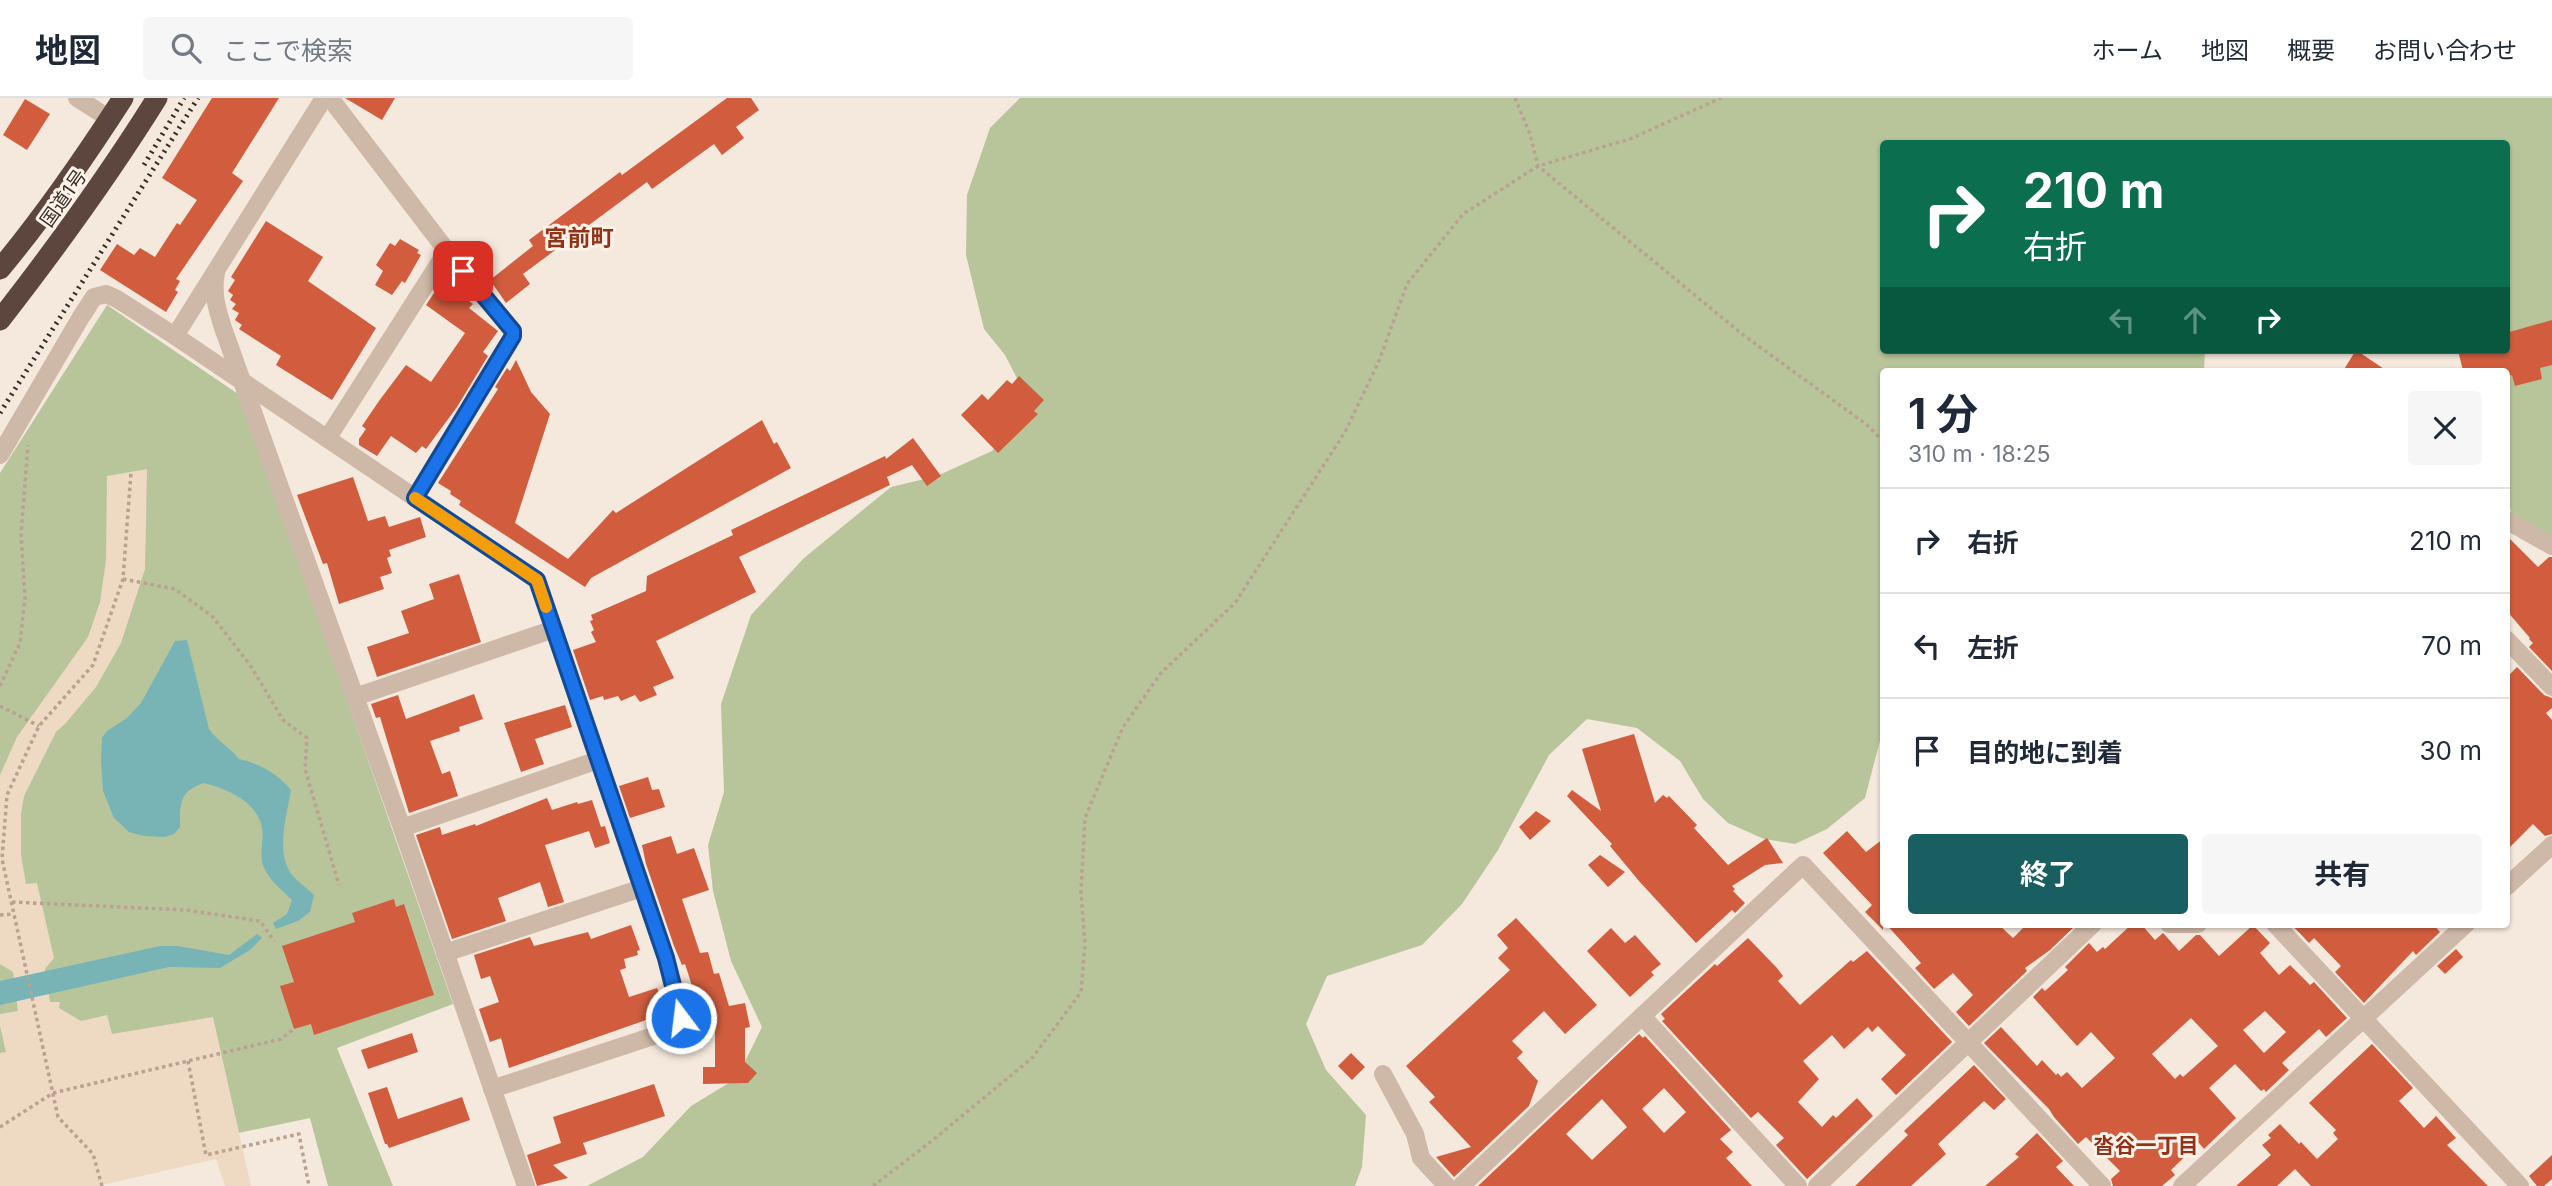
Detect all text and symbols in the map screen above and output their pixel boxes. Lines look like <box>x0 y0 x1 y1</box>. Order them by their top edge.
search box <box>143 17 633 80</box>
icon: search <box>167 29 205 67</box>
text: 地図 <box>35 30 101 70</box>
text: ここで検索 <box>223 35 353 66</box>
text: ホーム <box>2092 36 2163 65</box>
text: 地図 <box>2201 36 2249 65</box>
text: 概要 <box>2287 36 2335 65</box>
text: お問い合わせ <box>2373 36 2517 65</box>
text: 210 m <box>2023 161 2164 220</box>
street label: 国道1号 <box>35 165 91 231</box>
icon: right <box>1908 168 1999 259</box>
district label: 宮前町 <box>545 224 614 252</box>
text: 右折 <box>2023 227 2087 266</box>
pin <box>433 241 493 301</box>
icon: arrive <box>444 252 482 290</box>
icon: left <box>2103 301 2141 339</box>
icon: ahead <box>2176 301 2214 339</box>
icon: right <box>2249 301 2287 339</box>
text: 1 分 <box>1908 388 1978 439</box>
button: close <box>2408 391 2482 465</box>
text: 310 m · 18:25 <box>1908 440 2050 468</box>
icon: right <box>1908 522 1946 560</box>
text: 210 m <box>2409 525 2482 556</box>
text: 右折 <box>1967 527 2019 558</box>
icon: left <box>1908 627 1946 665</box>
text: 70 m <box>2421 630 2482 661</box>
text: 左折 <box>1967 632 2019 663</box>
icon: arrive <box>1908 732 1946 770</box>
text: 30 m <box>2419 735 2482 766</box>
text: 目的地に到着 <box>1967 737 2123 768</box>
button: 終了 <box>1908 834 2188 914</box>
button: 共有 <box>2202 834 2482 914</box>
position arrow <box>644 981 718 1055</box>
district label: 沓谷一丁目 <box>2094 1133 2199 1158</box>

